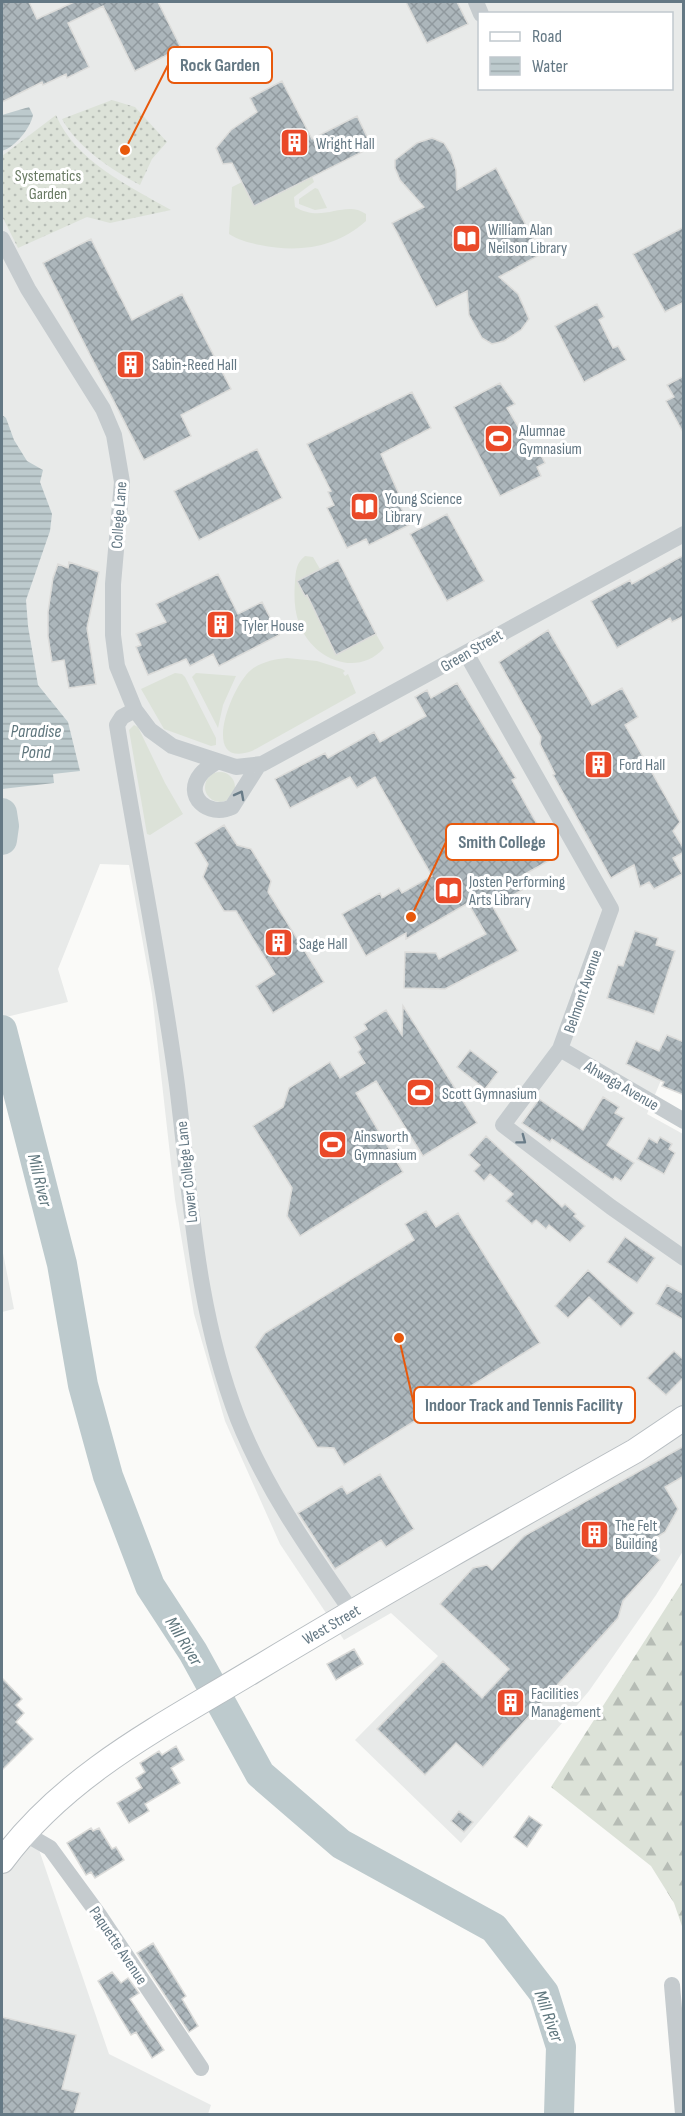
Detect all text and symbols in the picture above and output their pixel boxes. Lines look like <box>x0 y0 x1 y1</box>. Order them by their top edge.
legend <box>478 12 673 90</box>
text: Road <box>532 26 562 47</box>
callout: Rock Garden <box>168 47 272 83</box>
text: Rock Garden <box>180 55 260 76</box>
text: Water <box>532 56 568 77</box>
building icon: Wright Hall <box>279 127 311 159</box>
place label: Wright Hall <box>316 135 375 154</box>
park label: Systematics Garden <box>15 167 81 204</box>
place label: William Alan Neilson Library <box>488 221 567 258</box>
library icon: William Alan Neilson Library <box>451 222 483 254</box>
building icon: Sabin-Reed Hall <box>115 348 147 380</box>
place label: Sabin-Reed Hall <box>152 356 237 375</box>
place label: Alumnae Gymnasium <box>518 422 582 459</box>
sports icon: Alumnae Gymnasium <box>482 423 514 455</box>
street label: College Lane <box>108 481 131 549</box>
place label: Young Science Library <box>385 490 462 527</box>
library icon: Young Science Library <box>348 491 380 523</box>
building icon: Tyler House <box>205 609 237 641</box>
place label: Tyler House <box>242 617 304 636</box>
street label: Green Street <box>437 626 506 677</box>
water label: Paradise Pond <box>11 721 61 763</box>
building icon: Ford Hall <box>582 748 614 780</box>
place label: Ford Hall <box>619 756 665 775</box>
one-way arrow <box>233 791 244 801</box>
callout: Smith College <box>446 824 558 860</box>
text: Smith College <box>458 832 546 853</box>
place label: Josten Performing Arts Library <box>468 873 565 910</box>
library icon: Josten Performing Arts Library <box>432 874 464 906</box>
building icon: Sage Hall <box>262 927 294 959</box>
place label: Sage Hall <box>299 935 348 954</box>
street label: Belmont Avenue <box>560 947 607 1036</box>
street label: Ahwaga Avenue <box>580 1057 662 1115</box>
sports icon: Scott Gymnasium <box>405 1077 437 1109</box>
place label: Scott Gymnasium <box>442 1085 537 1104</box>
street label: Lower College Lane <box>173 1120 202 1224</box>
place label: Ainsworth Gymnasium <box>353 1128 417 1165</box>
sports icon: Ainsworth Gymnasium <box>317 1129 349 1161</box>
one-way arrow <box>515 1133 526 1144</box>
water label: Mill River <box>23 1152 56 1209</box>
callout: Indoor Track and Tennis Facility <box>414 1387 635 1423</box>
text: Indoor Track and Tennis Facility <box>425 1395 623 1416</box>
place label: The Felt Building <box>615 1517 658 1554</box>
building icon: The Felt Building <box>578 1518 610 1550</box>
street label: West Street <box>299 1601 364 1649</box>
water label: Mill River <box>161 1613 207 1670</box>
place label: Facilities Management <box>531 1685 601 1722</box>
building icon: Facilities Management <box>494 1686 526 1718</box>
street label: Paquette Avenue <box>85 1903 151 1989</box>
water label: Mill River <box>530 1988 568 2046</box>

